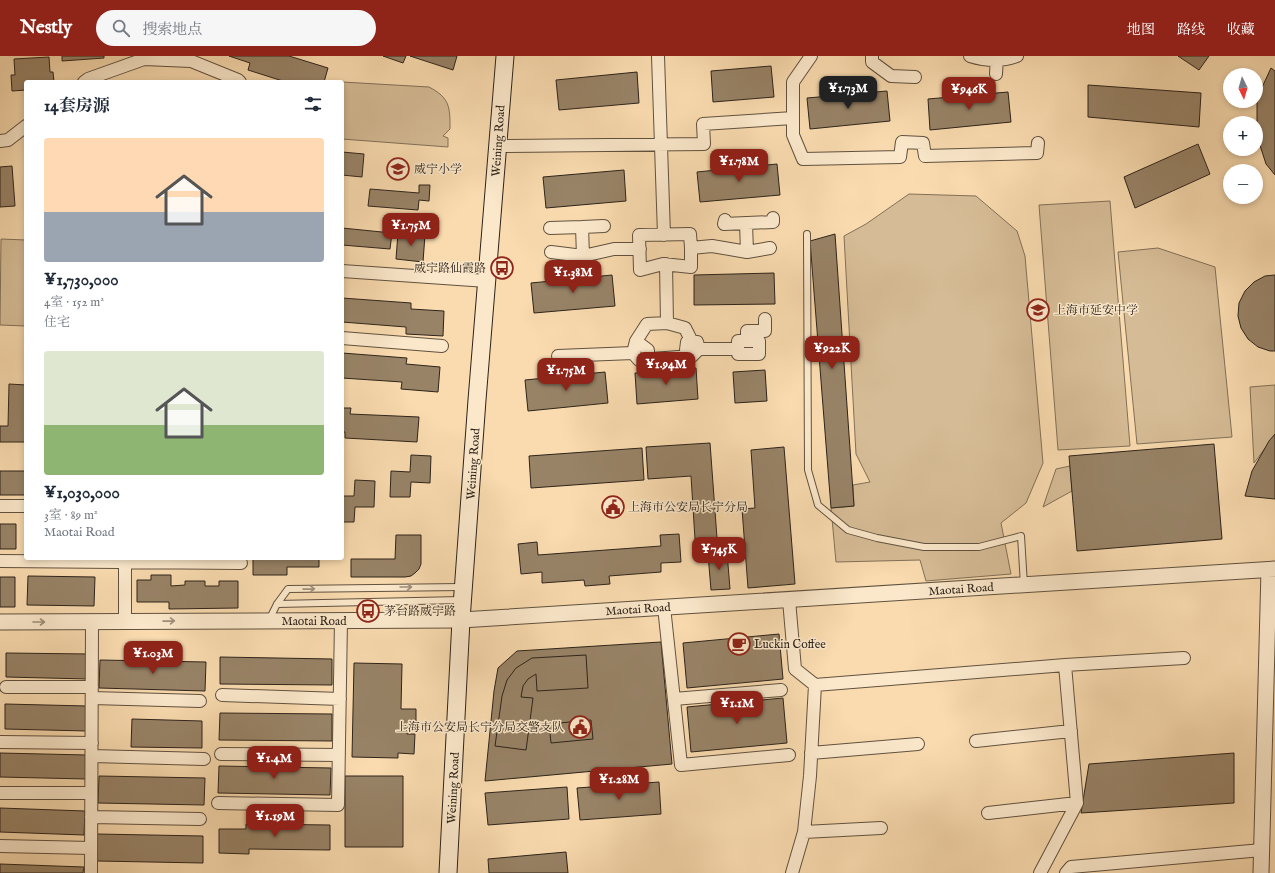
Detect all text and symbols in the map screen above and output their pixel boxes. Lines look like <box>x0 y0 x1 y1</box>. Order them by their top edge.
search box <box>96 10 376 46</box>
text: Nestly <box>20 16 72 40</box>
icon: search <box>110 17 132 39</box>
text: 搜索地点 <box>142 20 202 39</box>
text: 地图 <box>1127 21 1155 39</box>
text: 路线 <box>1177 21 1205 39</box>
text: 收藏 <box>1227 21 1255 39</box>
north arrow <box>1223 68 1263 108</box>
map controls <box>1223 68 1263 204</box>
pin: ¥1.73M <box>815 76 881 110</box>
pin: ¥946K <box>941 77 997 111</box>
text: ¥1.73M <box>828 80 868 97</box>
text: ¥946K <box>951 81 987 98</box>
icon: filters <box>302 93 324 115</box>
text: 14套房源 <box>44 96 110 117</box>
street label: Weining Road <box>489 104 509 177</box>
button: + <box>1223 116 1263 156</box>
pin: ¥1.78M <box>706 149 772 183</box>
text: ¥1.78M <box>719 153 759 170</box>
school or university icon: 威宁小学 <box>385 156 411 182</box>
place label: 威宁小学 <box>414 162 462 177</box>
icon: home <box>148 164 220 236</box>
button: − <box>1223 164 1263 204</box>
pin: ¥1.75M <box>378 213 444 247</box>
text: ¥1.75M <box>391 217 431 234</box>
bus stop icon: 威宁路仙霞路 <box>489 255 515 281</box>
pin: ¥1.38M <box>540 260 606 294</box>
place label: 威宁路仙霞路 <box>414 261 486 276</box>
text: ¥1.38M <box>553 264 593 281</box>
text: ¥1,730,000 <box>44 270 119 291</box>
text: 4室 · 152 m² <box>44 294 104 311</box>
school or university icon: 上海市延安中学 <box>1025 297 1051 323</box>
place label: 上海市延安中学 <box>1054 303 1138 318</box>
text: 住宅 <box>44 314 70 331</box>
pin: ¥922K <box>804 336 860 370</box>
text: ¥922K <box>814 340 850 357</box>
pin: ¥1.94M <box>633 352 699 386</box>
text: ¥1.94M <box>645 356 687 373</box>
pin: ¥1.75M <box>533 358 599 392</box>
text: ¥1.75M <box>546 362 586 379</box>
icon: home <box>148 377 220 449</box>
street label: Weining Road <box>464 427 484 500</box>
text: ¥1,030,000 <box>44 483 120 504</box>
public building icon: 上海市公安局长宁分局 <box>600 494 626 520</box>
place label: 上海市公安局长宁分局 <box>628 500 748 515</box>
text: 3室 · 89 m² <box>44 507 98 524</box>
text: Maotai Road <box>44 524 115 541</box>
pin: ¥745K <box>691 537 747 571</box>
text: ¥745K <box>701 541 737 558</box>
street label: Maotai Road <box>928 580 995 599</box>
one-way arrow <box>399 583 412 591</box>
one-way arrow <box>302 585 315 592</box>
bus stop icon: 茅台路威宁路 <box>355 598 381 624</box>
street label: Maotai Road <box>605 600 672 619</box>
place label: 茅台路威宁路 <box>384 604 456 619</box>
street label: Maotai Road <box>281 614 347 629</box>
one-way arrow <box>162 617 175 625</box>
one-way arrow <box>32 618 45 626</box>
cafe icon: Luckin Coffee <box>726 631 752 657</box>
place label: Luckin Coffee <box>754 637 826 652</box>
pin: ¥1.03M <box>120 641 186 675</box>
text: ¥1.03M <box>133 645 173 662</box>
pin: ¥1.1M <box>709 691 765 725</box>
text: ¥1.1M <box>720 695 754 712</box>
public building icon: 上海市公安局长宁分局交警支队 <box>567 714 593 740</box>
place label: 上海市公安局长宁分局交警支队 <box>396 720 564 735</box>
pin: ¥1.4M <box>246 746 302 780</box>
text: ¥1.4M <box>256 750 292 767</box>
street label: Weining Road <box>444 751 463 824</box>
pin: ¥1.28M <box>586 767 652 801</box>
text: ¥1.28M <box>599 771 639 788</box>
pin: ¥1.19M <box>242 804 308 838</box>
text: ¥1.19M <box>255 808 295 825</box>

